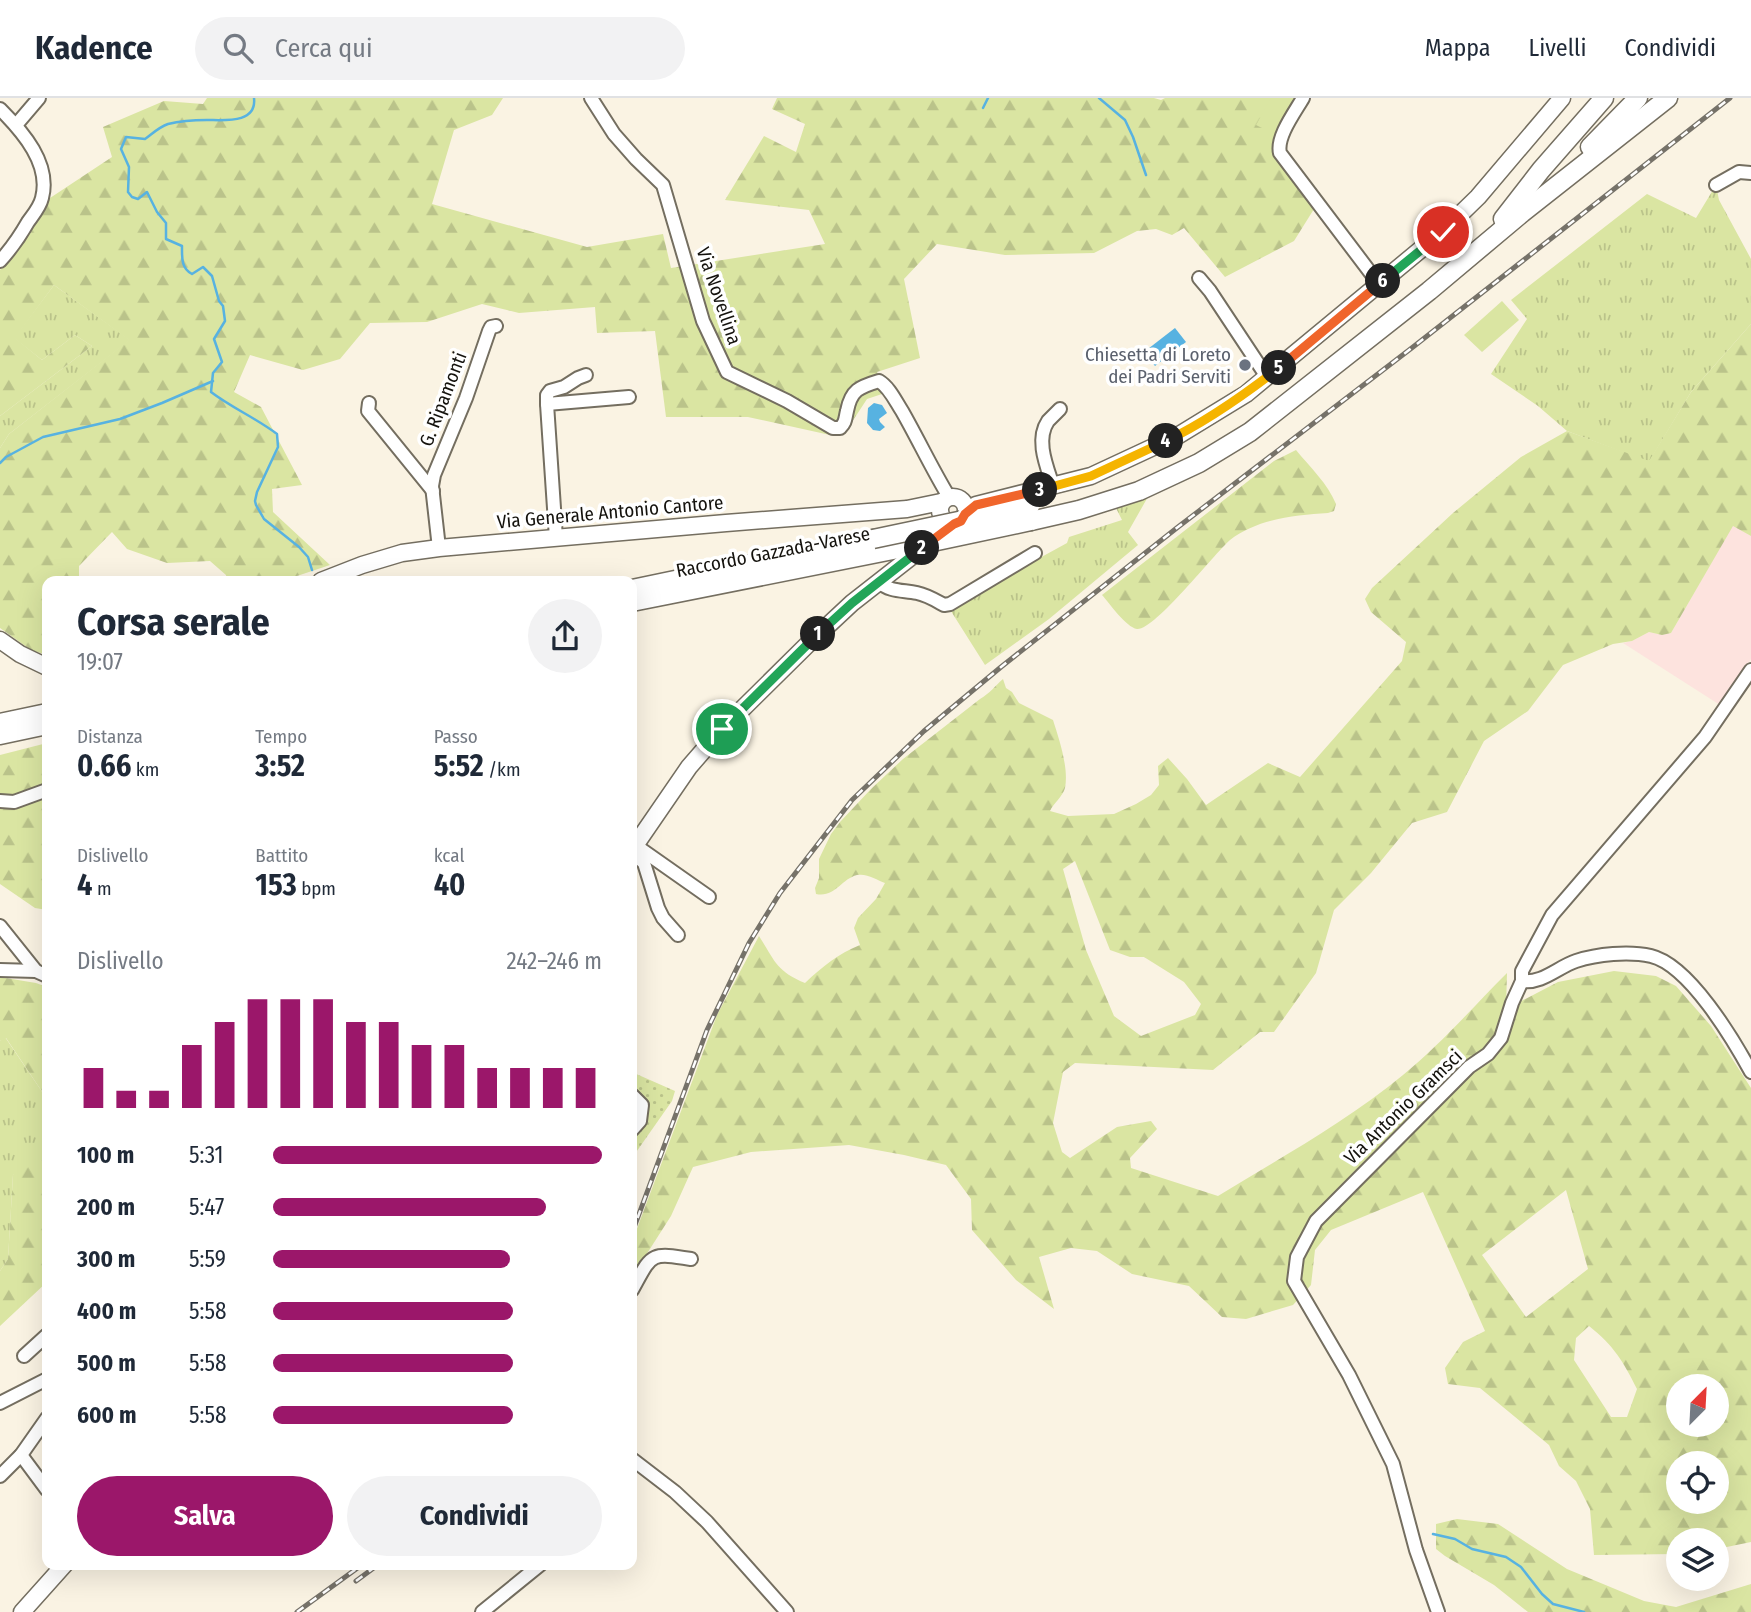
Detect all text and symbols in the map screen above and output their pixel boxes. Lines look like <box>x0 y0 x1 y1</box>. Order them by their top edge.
search box <box>195 17 685 80</box>
text: Kadence <box>35 28 153 68</box>
icon: search <box>219 29 257 67</box>
text: Cerca qui <box>275 33 372 64</box>
text: Mappa <box>1425 34 1491 62</box>
text: Livelli <box>1529 34 1586 62</box>
text: Condividi <box>1624 34 1716 62</box>
pin <box>1413 202 1473 262</box>
icon: check <box>1424 213 1462 251</box>
street label: Via Novellina <box>692 244 746 348</box>
pin: 6 <box>1366 264 1400 298</box>
text: 6 <box>1378 269 1387 292</box>
place label: Chiesetta di Loreto dei Padri Serviti <box>1085 343 1231 388</box>
street label: G. Ripamonti <box>414 348 472 450</box>
pin: 5 <box>1262 350 1296 386</box>
text: 5 <box>1274 356 1283 379</box>
marker: Chiesetta di Loreto dei Padri Serviti <box>1237 357 1253 373</box>
pin: 4 <box>1148 424 1184 458</box>
text: 4 <box>1161 429 1170 452</box>
pin: 3 <box>1023 472 1058 508</box>
text: 3 <box>1035 478 1044 501</box>
street label: Via Generale Antonio Cantore <box>496 491 724 533</box>
street label: Raccordo Gazzada-Varese <box>674 522 872 582</box>
pin: 2 <box>904 531 940 566</box>
text: 2 <box>917 536 926 559</box>
text: Corsa serale <box>77 599 270 645</box>
button: share <box>528 599 602 673</box>
pin: 1 <box>800 616 836 652</box>
text: 1 <box>813 622 822 645</box>
text: 19:07 <box>77 648 123 676</box>
pin <box>692 699 752 759</box>
icon: arrive <box>703 710 741 748</box>
text: Distanza <box>77 725 143 748</box>
text: Tempo <box>255 725 307 748</box>
text: Passo <box>434 725 478 748</box>
text: 0.66 <box>77 748 131 784</box>
text: 3:52 <box>255 748 305 784</box>
text: 5:52 <box>434 748 484 784</box>
text: km <box>131 758 159 781</box>
text: /km <box>484 758 521 781</box>
text: Dislivello <box>77 844 148 867</box>
text: Battito <box>255 844 308 867</box>
text: kcal <box>434 844 464 867</box>
text: 4 <box>77 867 92 903</box>
text: 153 <box>255 867 297 903</box>
text: 40 <box>434 867 465 903</box>
text: m <box>92 877 112 900</box>
text: bpm <box>297 877 336 900</box>
text: Dislivello <box>77 947 163 975</box>
text: 242–246 m <box>507 947 602 975</box>
street label: Via Antonio Gramsci <box>1339 1045 1467 1169</box>
text: 100 m <box>77 1141 134 1169</box>
text: 5:31 <box>189 1141 223 1169</box>
text: 200 m <box>77 1193 135 1221</box>
text: 5:47 <box>189 1193 224 1221</box>
text: 300 m <box>77 1245 135 1273</box>
text: 5:59 <box>189 1245 226 1273</box>
text: 400 m <box>77 1297 136 1325</box>
text: 5:58 <box>189 1297 227 1325</box>
text: 500 m <box>77 1349 136 1377</box>
text: 5:58 <box>189 1349 227 1377</box>
north arrow <box>1666 1374 1729 1437</box>
map controls <box>1666 1374 1729 1591</box>
text: 600 m <box>77 1401 136 1429</box>
text: 5:58 <box>189 1401 227 1429</box>
button: locate <box>1666 1451 1729 1514</box>
button: Salva <box>77 1476 333 1556</box>
button: Condividi <box>347 1476 602 1556</box>
button: layers <box>1666 1528 1729 1591</box>

